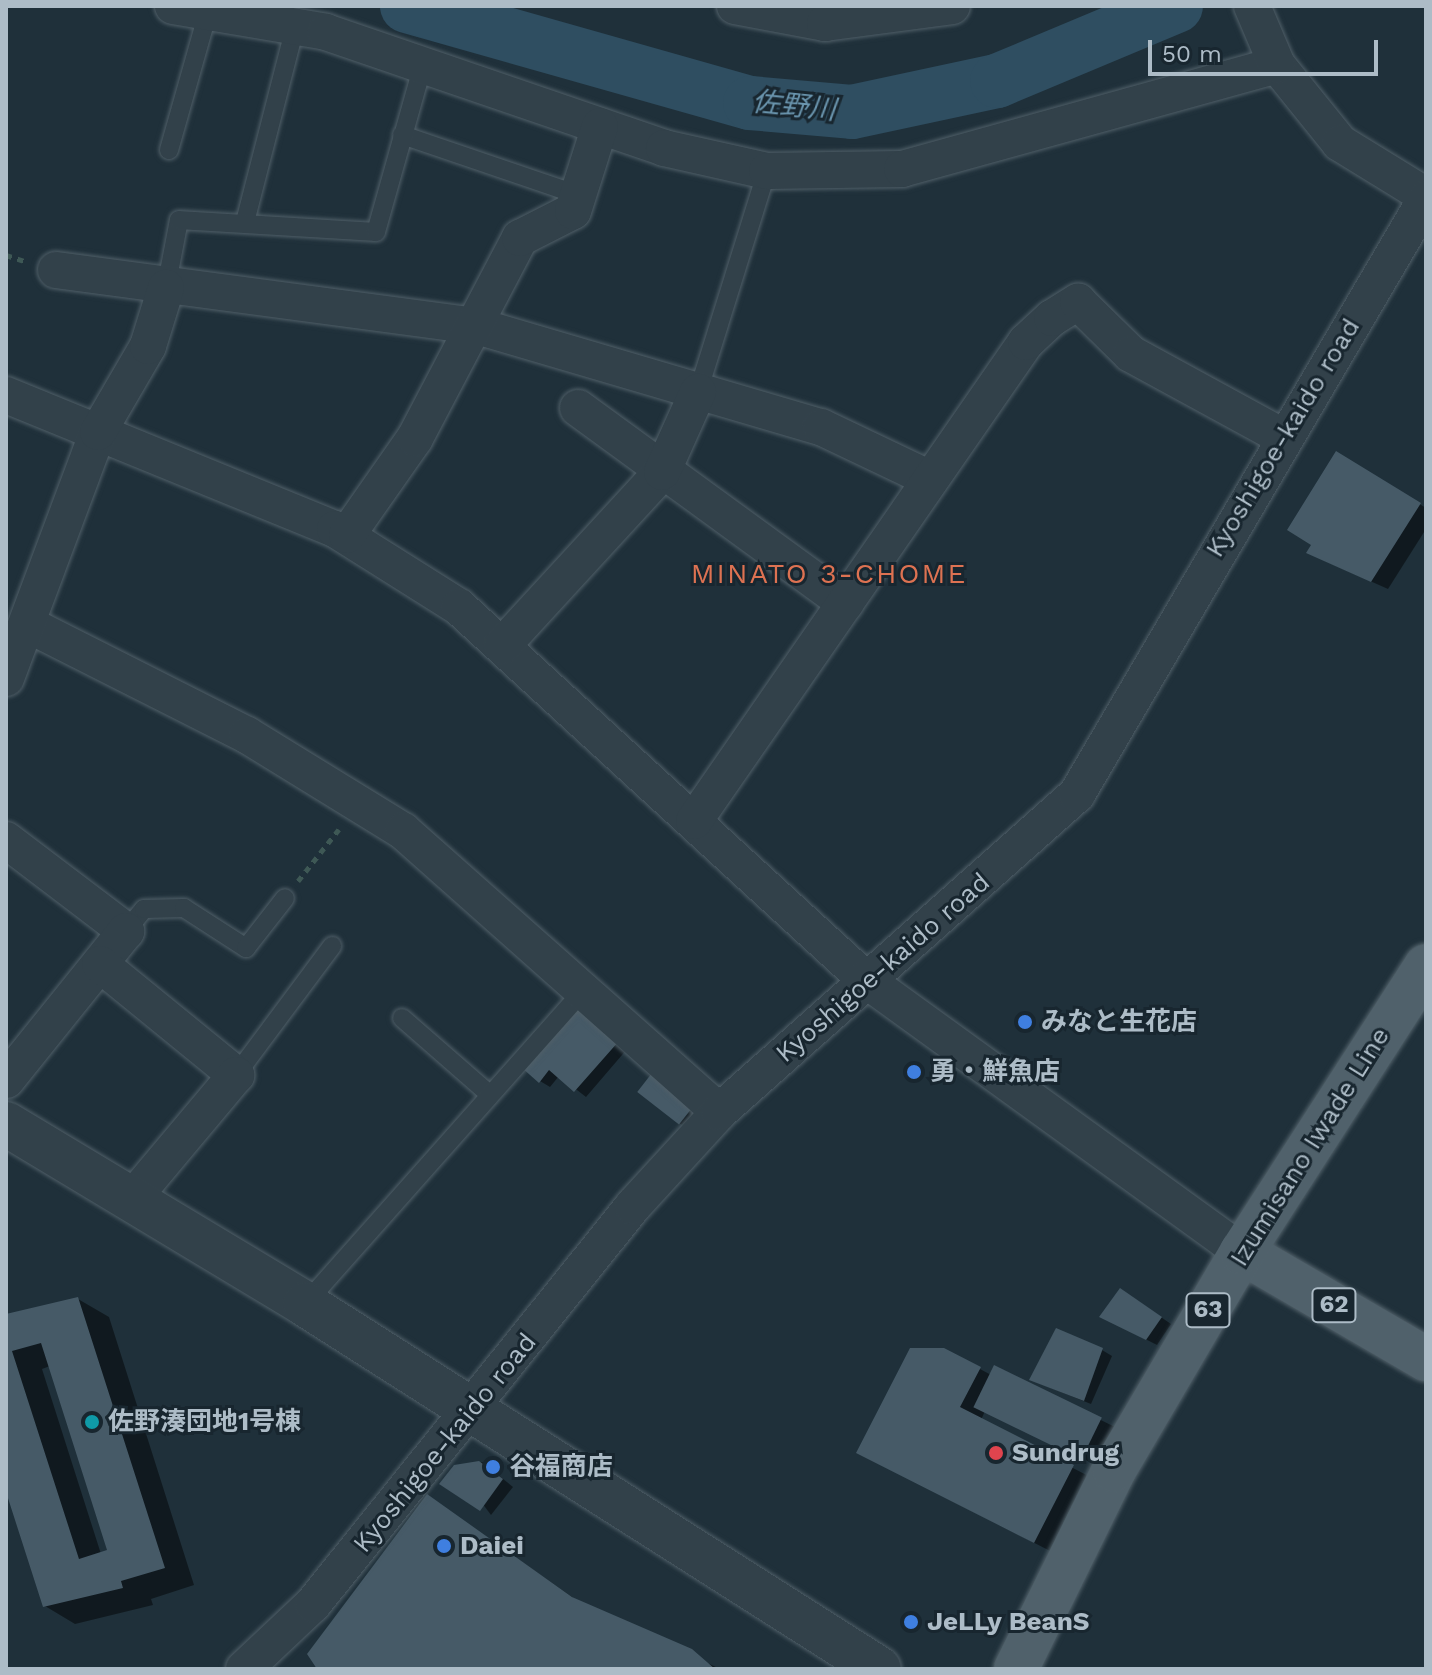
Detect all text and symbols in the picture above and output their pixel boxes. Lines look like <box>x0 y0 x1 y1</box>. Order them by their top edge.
scale bar <box>1152 24 1382 74</box>
text: 50 m <box>1162 40 1222 68</box>
water label: 佐野川 <box>750 85 838 127</box>
street label: Kyoshigoe-kaido road <box>1199 313 1367 563</box>
district label: MINATO 3-CHOME <box>691 557 967 591</box>
street label: Kyoshigoe-kaido road <box>770 867 996 1069</box>
place label: みなと生花店 <box>1041 1006 1197 1038</box>
marker: みなと生花店 <box>1016 1013 1034 1031</box>
street label: Izumisano Iwade Line <box>1224 1022 1396 1272</box>
place label: 勇・鮮魚店 <box>930 1056 1060 1088</box>
marker: 勇・鮮魚店 <box>905 1063 923 1081</box>
road number: 62 <box>1310 1285 1358 1325</box>
road number: 63 <box>1184 1290 1232 1330</box>
street label: Kyoshigoe-kaido road <box>347 1327 543 1559</box>
place label: 佐野湊団地1号棟 <box>108 1406 301 1438</box>
marker: 佐野湊団地1号棟 <box>83 1413 101 1431</box>
place label: Sundrug <box>1012 1437 1119 1469</box>
marker: Sundrug <box>987 1444 1005 1462</box>
place label: 谷福商店 <box>509 1451 613 1483</box>
marker: 谷福商店 <box>484 1458 502 1476</box>
place label: Daiei <box>460 1530 524 1562</box>
marker: Daiei <box>435 1537 453 1555</box>
place label: JeLLy BeanS <box>927 1606 1090 1638</box>
marker: JeLLy BeanS <box>902 1613 920 1631</box>

